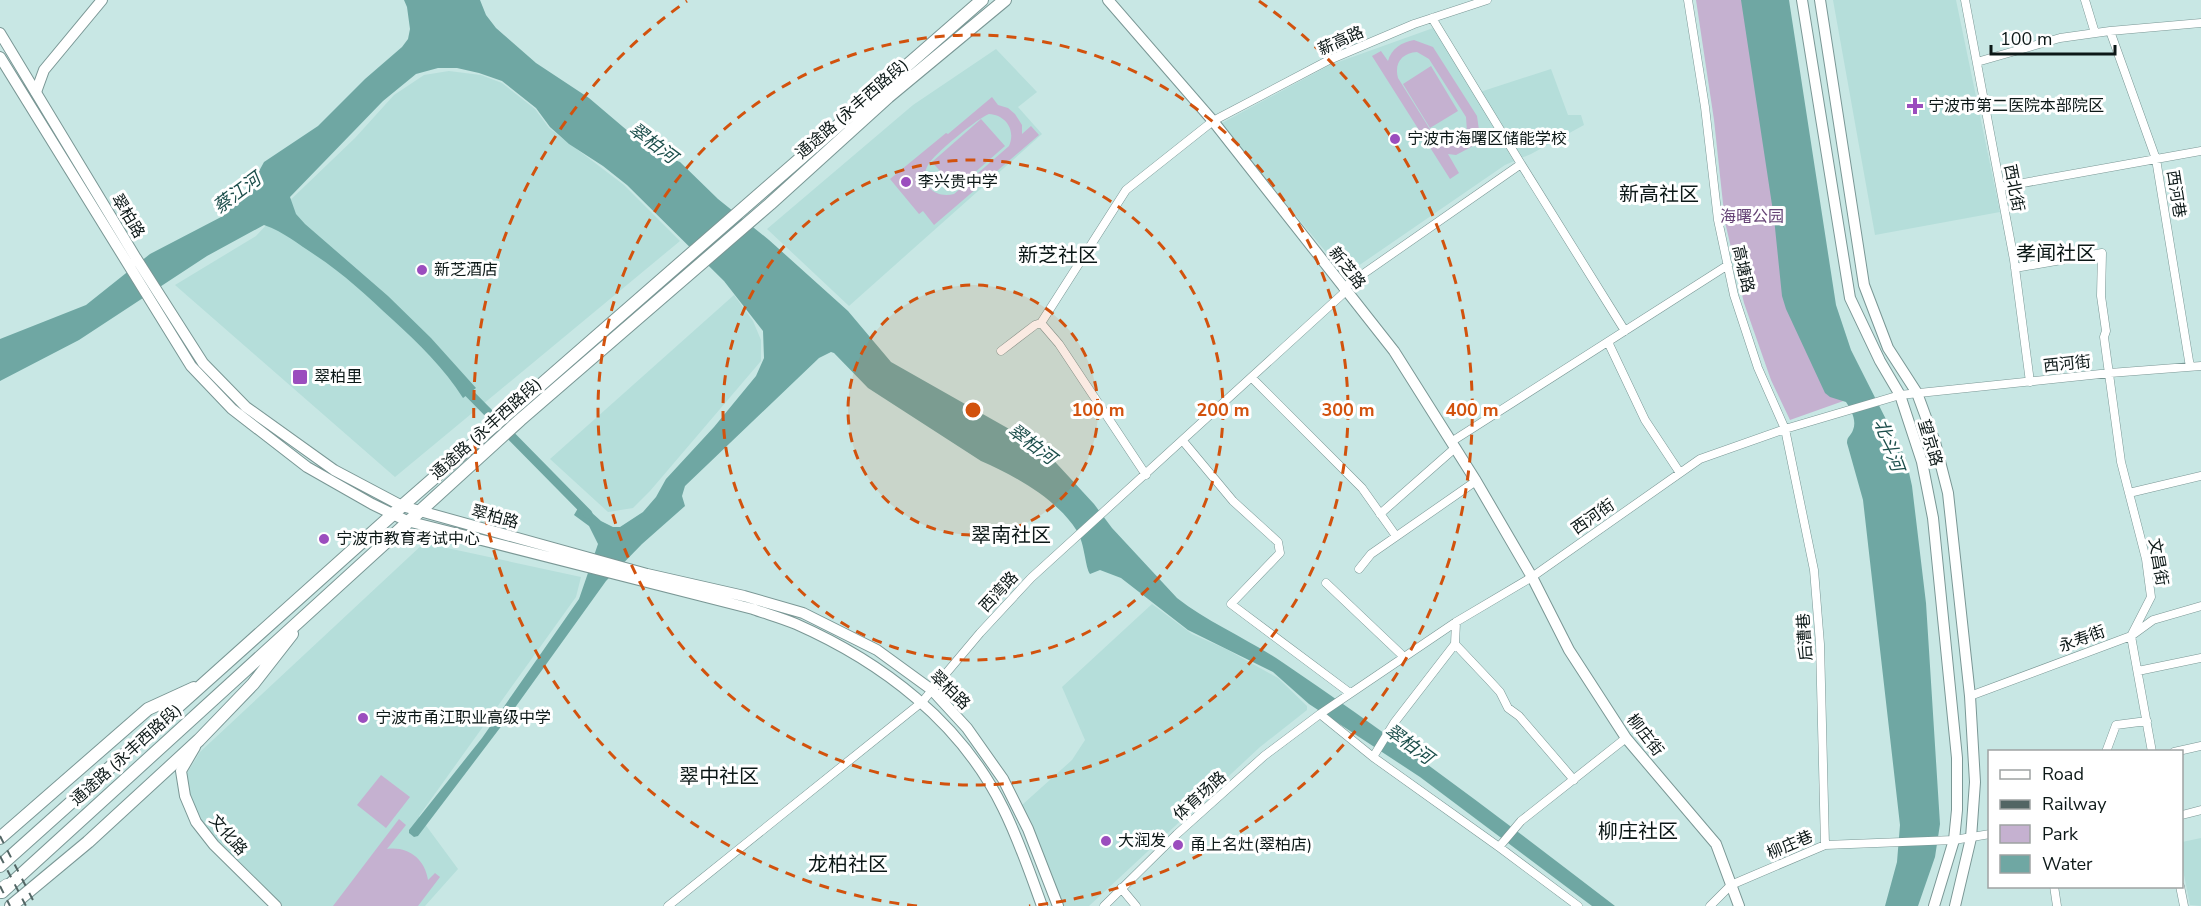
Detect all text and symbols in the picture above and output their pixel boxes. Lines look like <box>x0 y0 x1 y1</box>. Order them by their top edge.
scale bar <box>1991 18 2116 56</box>
street label: 薪高路 <box>1315 21 1367 61</box>
text: 100 m <box>2000 27 2052 51</box>
street label: 通途路 (永丰西路段) <box>791 54 913 164</box>
place label: 宁波市第二医院本部院区 <box>1928 95 2104 117</box>
marker: 宁波市第二医院本部院区 <box>1906 97 1924 115</box>
water label: 翠柏河 <box>624 117 684 171</box>
place label: 宁波市海曙区储能学校 <box>1407 128 1567 150</box>
marker: 宁波市海曙区储能学校 <box>1388 132 1402 146</box>
street label: 西北街 <box>1999 162 2029 214</box>
water label: 蔡江河 <box>208 165 268 219</box>
street label: 西河巷 <box>2161 169 2191 219</box>
place label: 李兴贵中学 <box>918 171 998 193</box>
marker: 李兴贵中学 <box>899 175 913 189</box>
district label: 新高社区 <box>1619 181 1699 208</box>
street label: 翠柏路 <box>106 190 150 242</box>
park label: 海曙公园 <box>1720 206 1784 228</box>
district label: 孝闻社区 <box>2016 240 2096 267</box>
district label: 新芝社区 <box>1018 242 1098 269</box>
street label: 新芝路 <box>1324 242 1370 294</box>
street label: 高塘路 <box>1727 243 1759 295</box>
place label: 新芝酒店 <box>434 259 498 281</box>
marker: 新芝酒店 <box>415 263 429 277</box>
street label: 西河街 <box>2042 351 2092 377</box>
place label: 翠柏里 <box>314 366 362 388</box>
marker: 翠柏里 <box>291 368 309 386</box>
street label: 通途路 (永丰西路段) <box>426 373 546 485</box>
text: 100 m <box>1071 398 1125 422</box>
text: 200 m <box>1196 398 1250 422</box>
text: 300 m <box>1321 398 1375 422</box>
text: 400 m <box>1445 398 1499 422</box>
centre of rings <box>963 400 983 420</box>
water label: 北斗河 <box>1868 416 1911 477</box>
street label: 望京路 <box>1912 417 1948 469</box>
water label: 翠柏河 <box>1003 418 1063 472</box>
street label: 西河街 <box>1567 494 1619 540</box>
street label: 翠柏路 <box>469 500 521 534</box>
district label: 翠南社区 <box>971 522 1051 549</box>
place label: 宁波市教育考试中心 <box>336 528 480 550</box>
marker: 宁波市教育考试中心 <box>317 532 331 546</box>
street label: 文昌街 <box>2143 536 2173 588</box>
street label: 西湾路 <box>975 567 1023 617</box>
street label: 后漕巷 <box>1792 612 1818 662</box>
street label: 永寿街 <box>2056 620 2108 658</box>
street label: 翠柏路 <box>925 665 975 715</box>
street label: 通途路 (永丰西路段) <box>66 699 186 811</box>
place label: 宁波市甬江职业高级中学 <box>375 707 551 729</box>
street label: 柳庄街 <box>1622 709 1668 761</box>
marker: 宁波市甬江职业高级中学 <box>356 711 370 725</box>
water label: 翠柏河 <box>1380 718 1440 771</box>
legend <box>1988 750 2183 888</box>
text: Road <box>2042 762 2084 786</box>
district label: 翠中社区 <box>679 763 759 790</box>
street label: 体育场路 <box>1169 766 1231 826</box>
text: Railway <box>2042 792 2107 816</box>
street label: 文化路 <box>204 810 252 860</box>
district label: 柳庄社区 <box>1598 818 1678 845</box>
text: Park <box>2042 822 2079 846</box>
street label: 柳庄巷 <box>1764 825 1816 865</box>
place label: 大润发 <box>1118 830 1166 852</box>
marker: 大润发 <box>1099 834 1113 848</box>
place label: 甬上名灶(翠柏店) <box>1190 834 1312 856</box>
marker: 甬上名灶(翠柏店) <box>1171 838 1185 852</box>
district label: 龙柏社区 <box>808 851 888 878</box>
text: Water <box>2042 852 2093 876</box>

